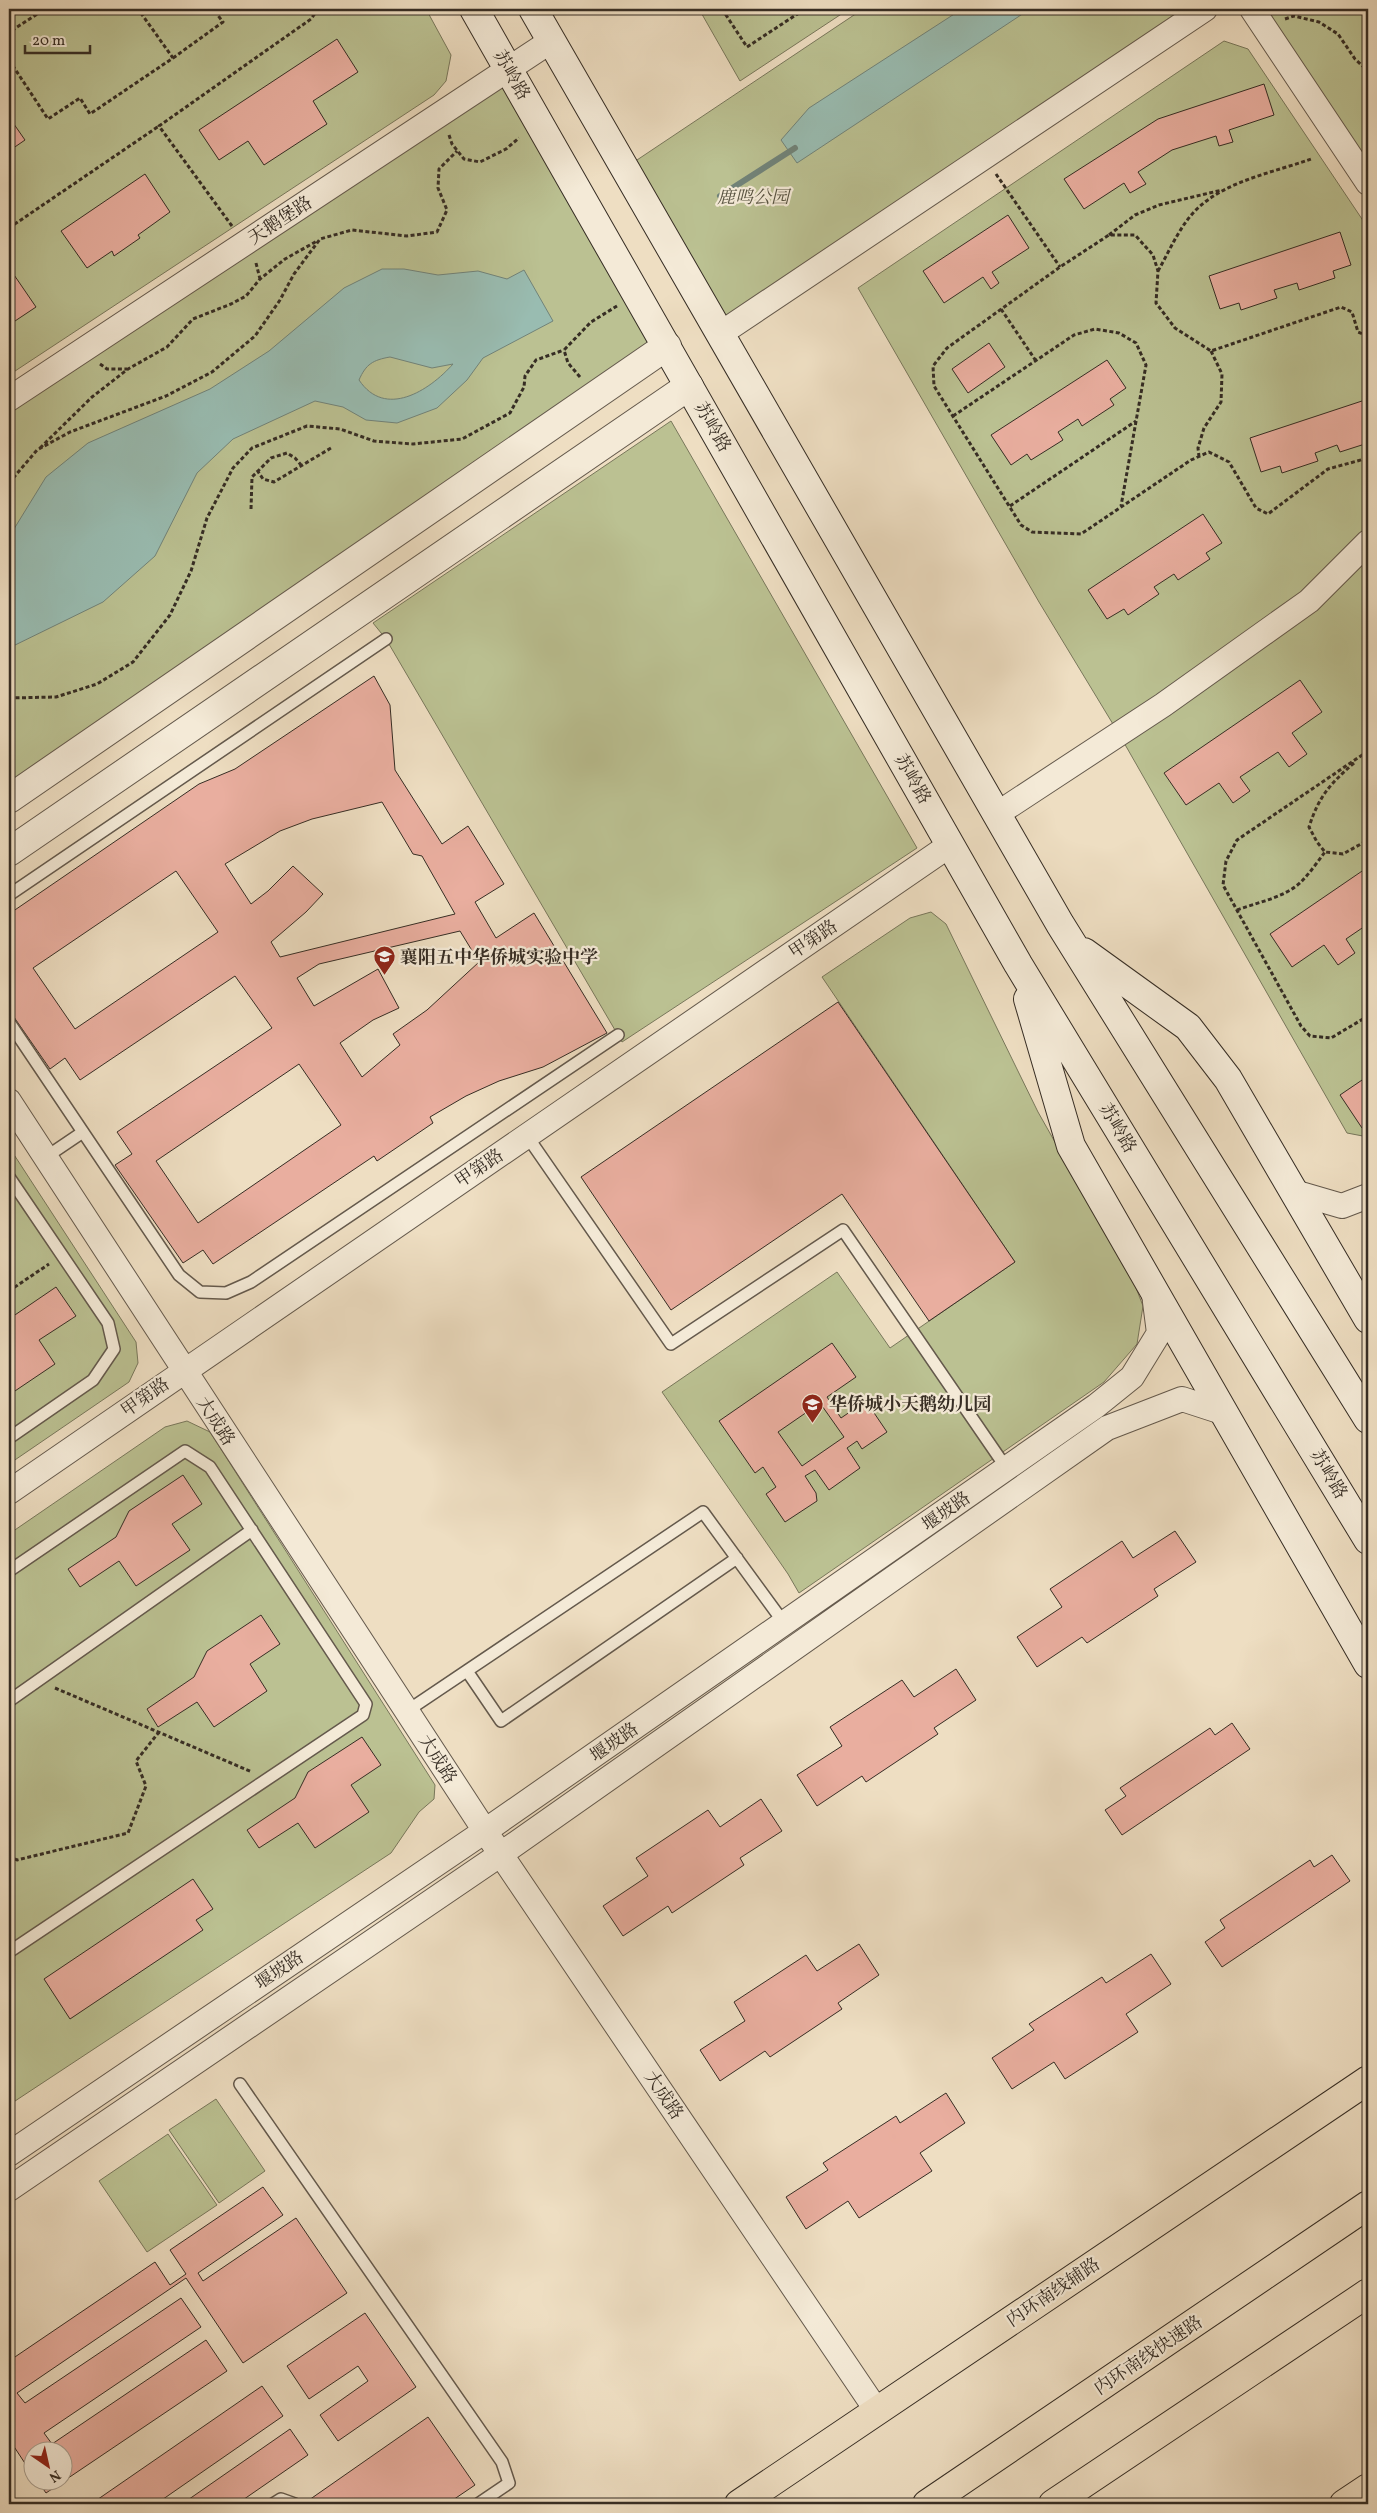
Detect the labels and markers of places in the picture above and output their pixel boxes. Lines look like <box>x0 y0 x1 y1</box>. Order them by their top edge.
school or university icon: 襄阳五中华侨城实验中学 <box>372 945 396 976</box>
place label: 襄阳五中华侨城实验中学 <box>400 946 598 971</box>
school or university icon: 华侨城小天鹅幼儿园 <box>801 1392 825 1423</box>
place label: 华侨城小天鹅幼儿园 <box>829 1393 991 1418</box>

